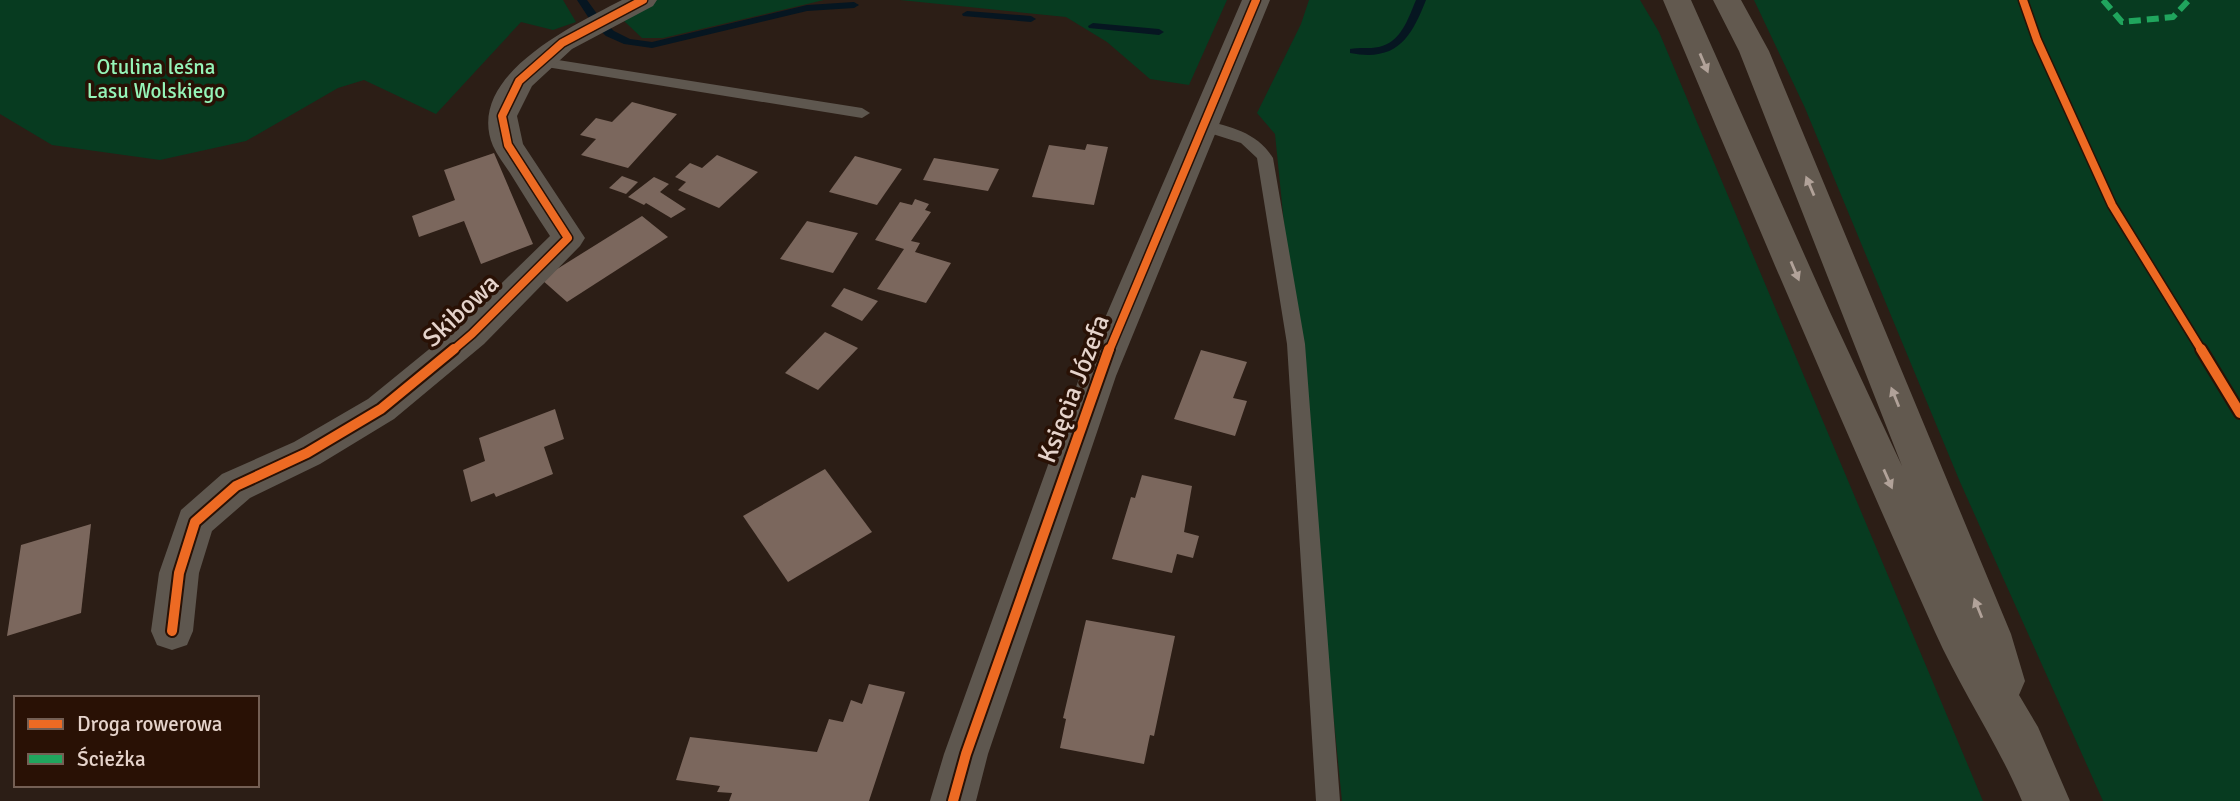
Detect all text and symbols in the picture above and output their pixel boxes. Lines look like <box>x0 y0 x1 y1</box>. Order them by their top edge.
one-way arrow <box>1699 52 1710 73</box>
park label: Otulina leśna Lasu Wolskiego <box>87 54 225 104</box>
one-way arrow <box>1804 175 1815 196</box>
one-way arrow <box>1790 261 1801 282</box>
street label: Skibowa <box>416 268 506 354</box>
street label: Księcia Józefa <box>1031 310 1117 468</box>
one-way arrow <box>1889 386 1900 407</box>
one-way arrow <box>1882 469 1894 489</box>
one-way arrow <box>1973 598 1984 619</box>
legend <box>14 696 259 787</box>
text: Droga rowerowa <box>77 711 222 737</box>
text: Ścieżka <box>77 746 146 772</box>

